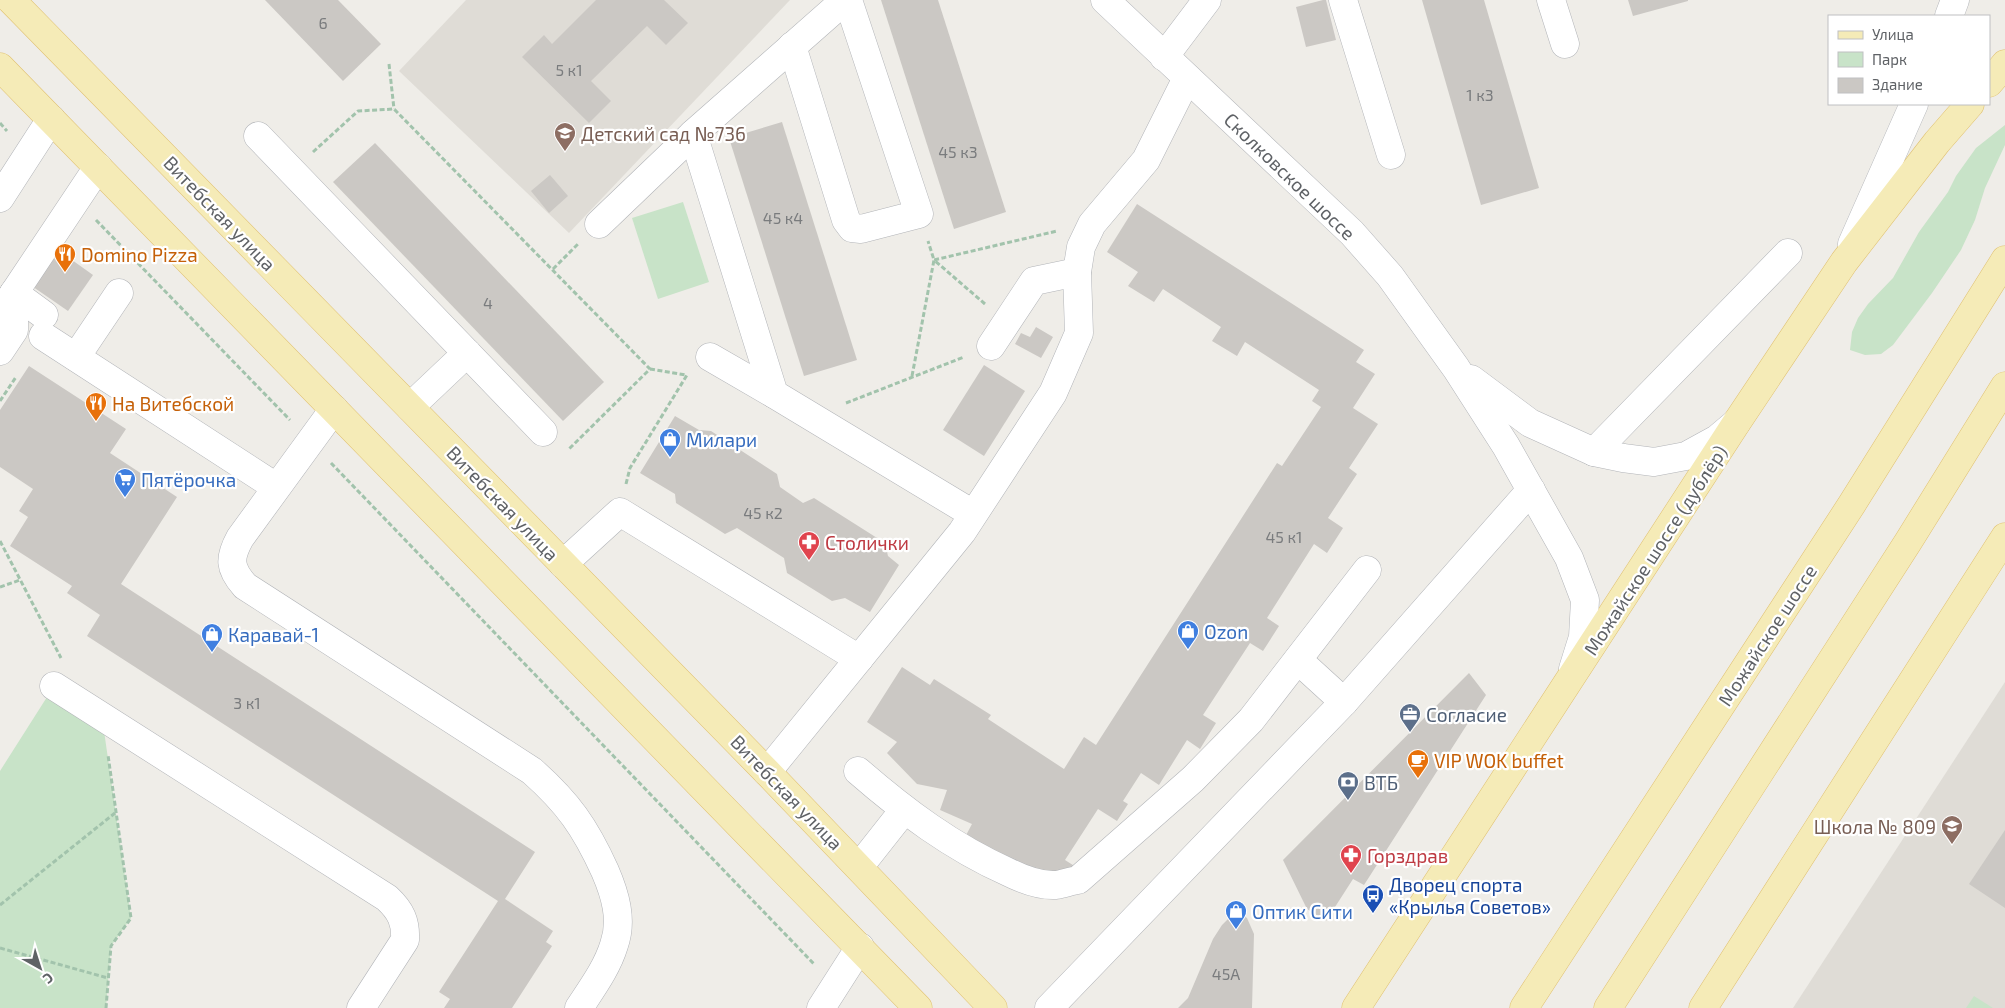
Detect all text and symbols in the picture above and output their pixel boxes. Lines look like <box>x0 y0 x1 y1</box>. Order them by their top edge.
house number: 6 <box>318 13 328 32</box>
legend <box>1828 15 1990 105</box>
text: Улица <box>1872 25 1914 43</box>
text: Парк <box>1872 50 1907 68</box>
house number: 5 к1 <box>555 60 583 79</box>
text: Здание <box>1872 75 1923 93</box>
house number: 1 к3 <box>1466 85 1494 104</box>
street label: Сколковское шоссе <box>1220 107 1360 245</box>
school or university icon: Детский сад №736 <box>553 121 577 152</box>
place label: Детский сад №736 <box>581 122 746 145</box>
house number: 45 к3 <box>938 142 978 161</box>
street label: Витебская улица <box>159 151 281 276</box>
house number: 45 к4 <box>763 208 803 227</box>
restaurant icon: Domino Pizza <box>53 242 77 273</box>
place label: Domino Pizza <box>81 243 198 266</box>
house number: 4 <box>483 293 493 312</box>
restaurant icon: На Витебской <box>84 391 108 422</box>
place label: На Витебской <box>112 392 234 415</box>
shop icon: Милари <box>658 427 682 458</box>
place label: Милари <box>686 428 757 451</box>
street label: Витебская улица <box>442 441 564 566</box>
street label: Можайское шоссе (дублёр) <box>1578 441 1732 660</box>
supermarket icon: Пятёрочка <box>113 467 137 498</box>
place label: Пятёрочка <box>141 468 236 491</box>
house number: 45 к2 <box>743 503 783 522</box>
house number: 45 к1 <box>1266 527 1302 546</box>
pharmacy icon: Столички <box>797 530 821 561</box>
place label: Столички <box>825 531 909 554</box>
street label: Можайское шоссе <box>1713 560 1821 710</box>
shop icon: Ozon <box>1176 619 1200 650</box>
place label: Ozon <box>1204 620 1248 643</box>
shop icon: Каравай-1 <box>200 622 224 653</box>
place label: Каравай-1 <box>228 623 319 646</box>
house number: 3 к1 <box>233 693 261 712</box>
office icon: Согласие <box>1398 702 1422 733</box>
place label: Согласие <box>1426 703 1507 726</box>
street label: Витебская улица <box>726 730 848 855</box>
cafe icon: VIP WOK buffet <box>1406 748 1430 779</box>
place label: VIP WOK buffet <box>1434 749 1564 772</box>
bank icon: ВТБ <box>1336 770 1360 801</box>
place label: ВТБ <box>1364 771 1398 794</box>
school or university icon: Школа № 809 <box>1940 814 1964 845</box>
place label: Школа № 809 <box>1814 815 1936 838</box>
pharmacy icon: Горздрав <box>1339 843 1363 874</box>
place label: Горздрав <box>1367 844 1448 867</box>
place label: Дворец спорта «Крылья Советов» <box>1389 873 1551 918</box>
bus stop icon: Дворец спорта «Крылья Советов» <box>1361 883 1385 914</box>
shop icon: Оптик Сити <box>1224 899 1248 930</box>
place label: Оптик Сити <box>1252 900 1353 923</box>
north arrow <box>15 943 65 993</box>
house number: 45А <box>1212 964 1240 983</box>
text: С <box>40 969 57 988</box>

